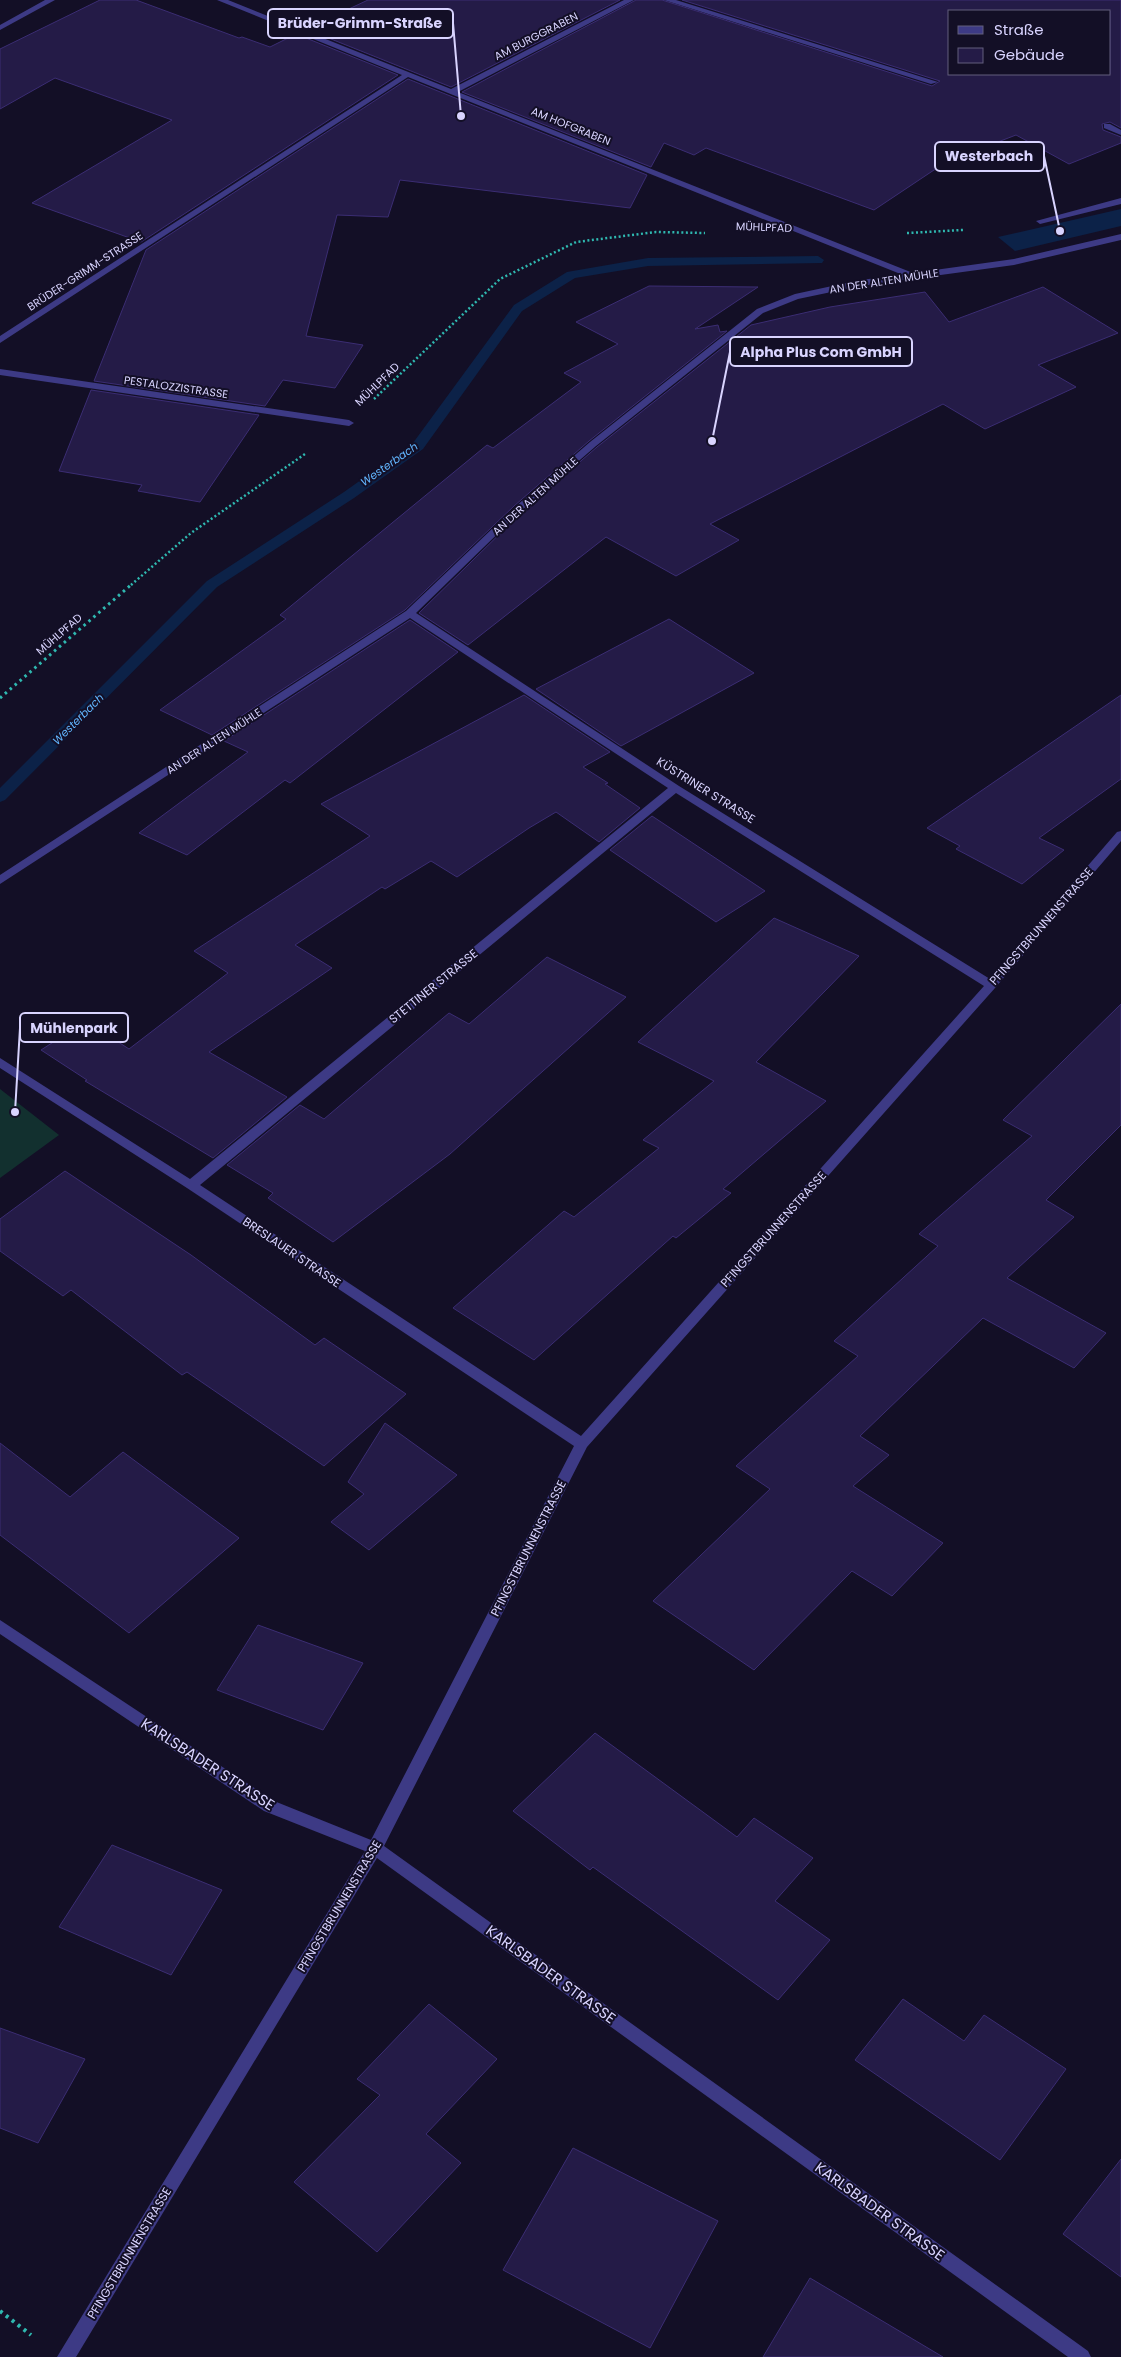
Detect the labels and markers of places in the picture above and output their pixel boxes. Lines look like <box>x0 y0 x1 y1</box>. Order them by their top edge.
callout: Brüder-Grimm-Straße <box>268 9 453 38</box>
callout: Westerbach <box>935 142 1044 171</box>
callout: Alpha Plus Com GmbH <box>730 337 912 366</box>
callout: Mühlenpark <box>20 1013 128 1042</box>

